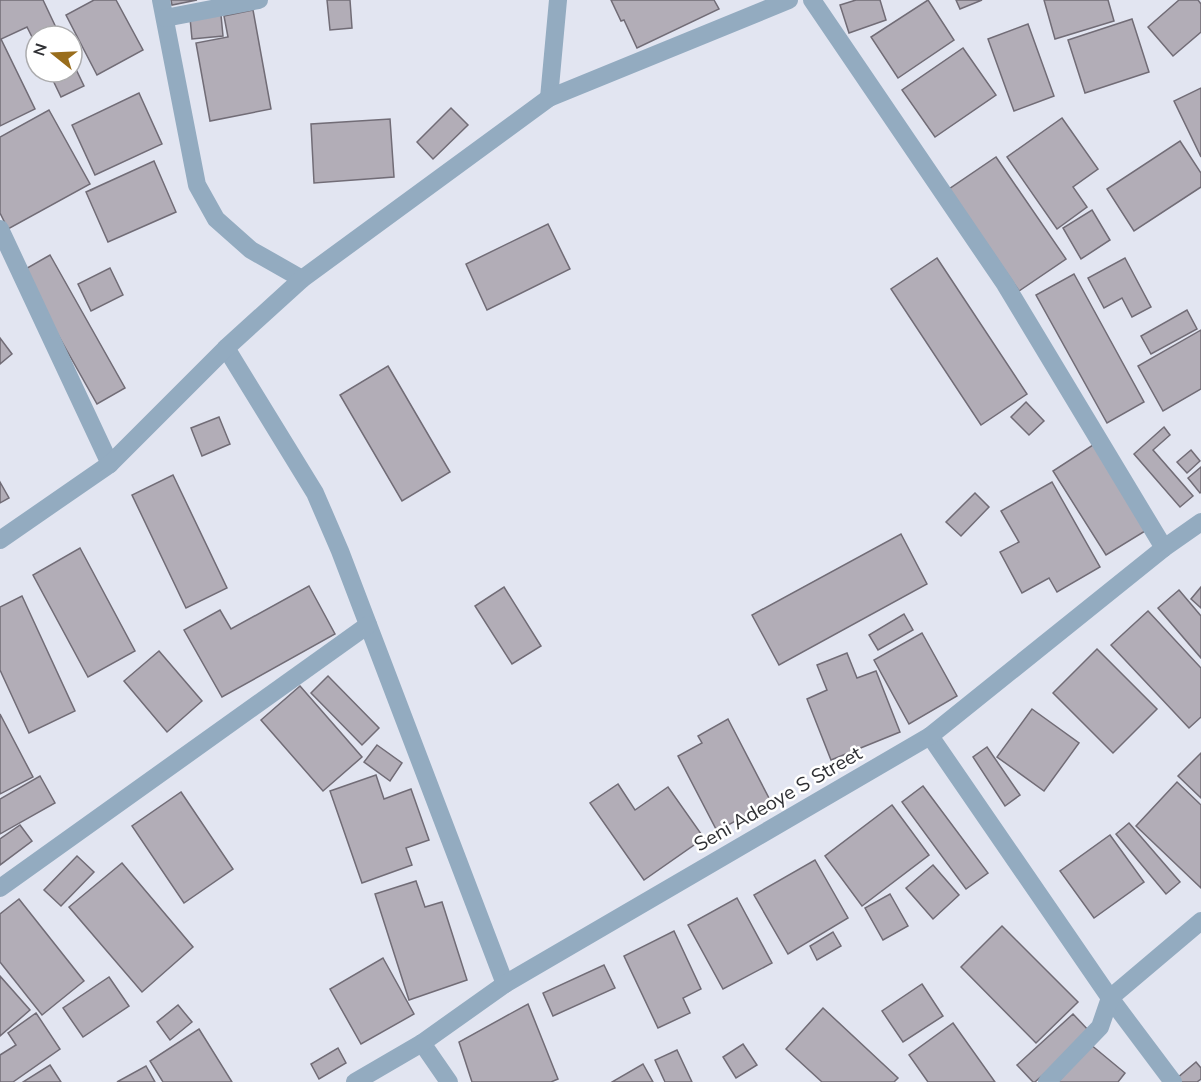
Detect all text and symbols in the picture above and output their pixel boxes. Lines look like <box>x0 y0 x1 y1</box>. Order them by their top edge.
north arrow <box>24 24 84 84</box>
text: N <box>28 41 53 59</box>
street label: Seni Adeoye S Street <box>689 739 868 858</box>

